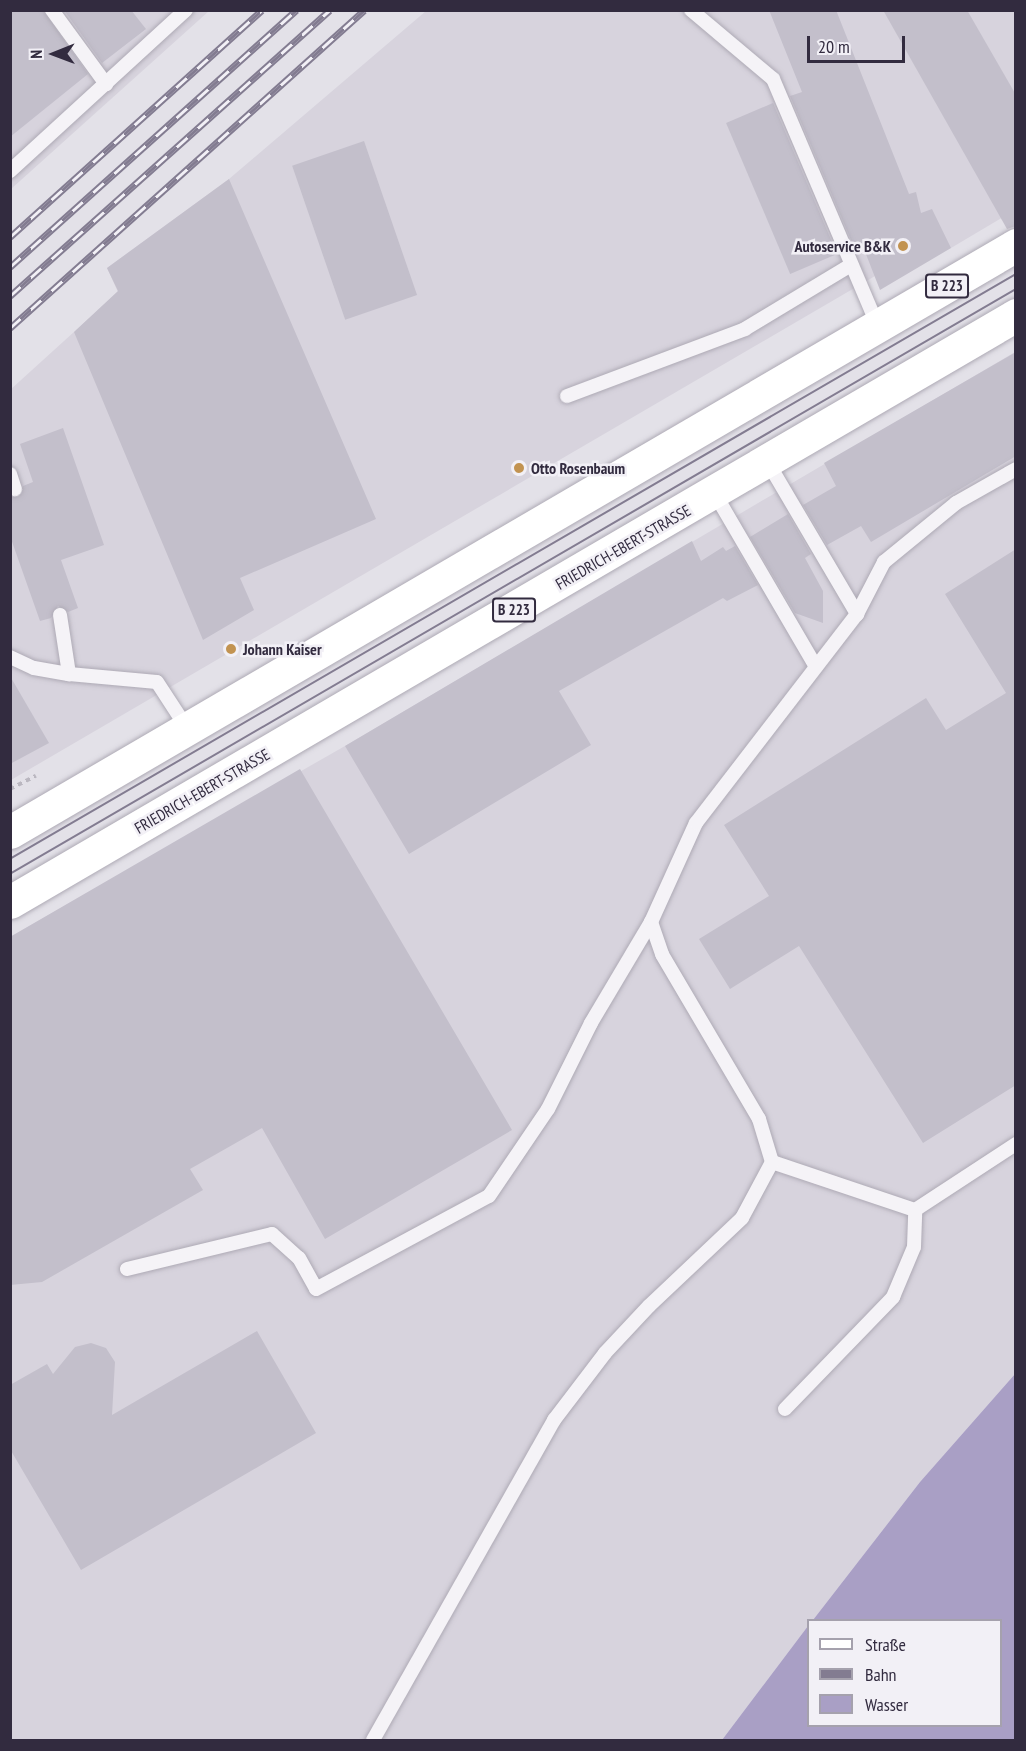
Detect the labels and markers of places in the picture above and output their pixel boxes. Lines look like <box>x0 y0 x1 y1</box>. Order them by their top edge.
place label: Autoservice B&K <box>795 236 891 256</box>
marker: Autoservice B&K <box>896 239 910 253</box>
place label: Otto Rosenbaum <box>531 458 625 478</box>
marker: Otto Rosenbaum <box>512 461 526 475</box>
place label: Johann Kaiser <box>243 639 322 659</box>
marker: Johann Kaiser <box>224 642 238 656</box>

